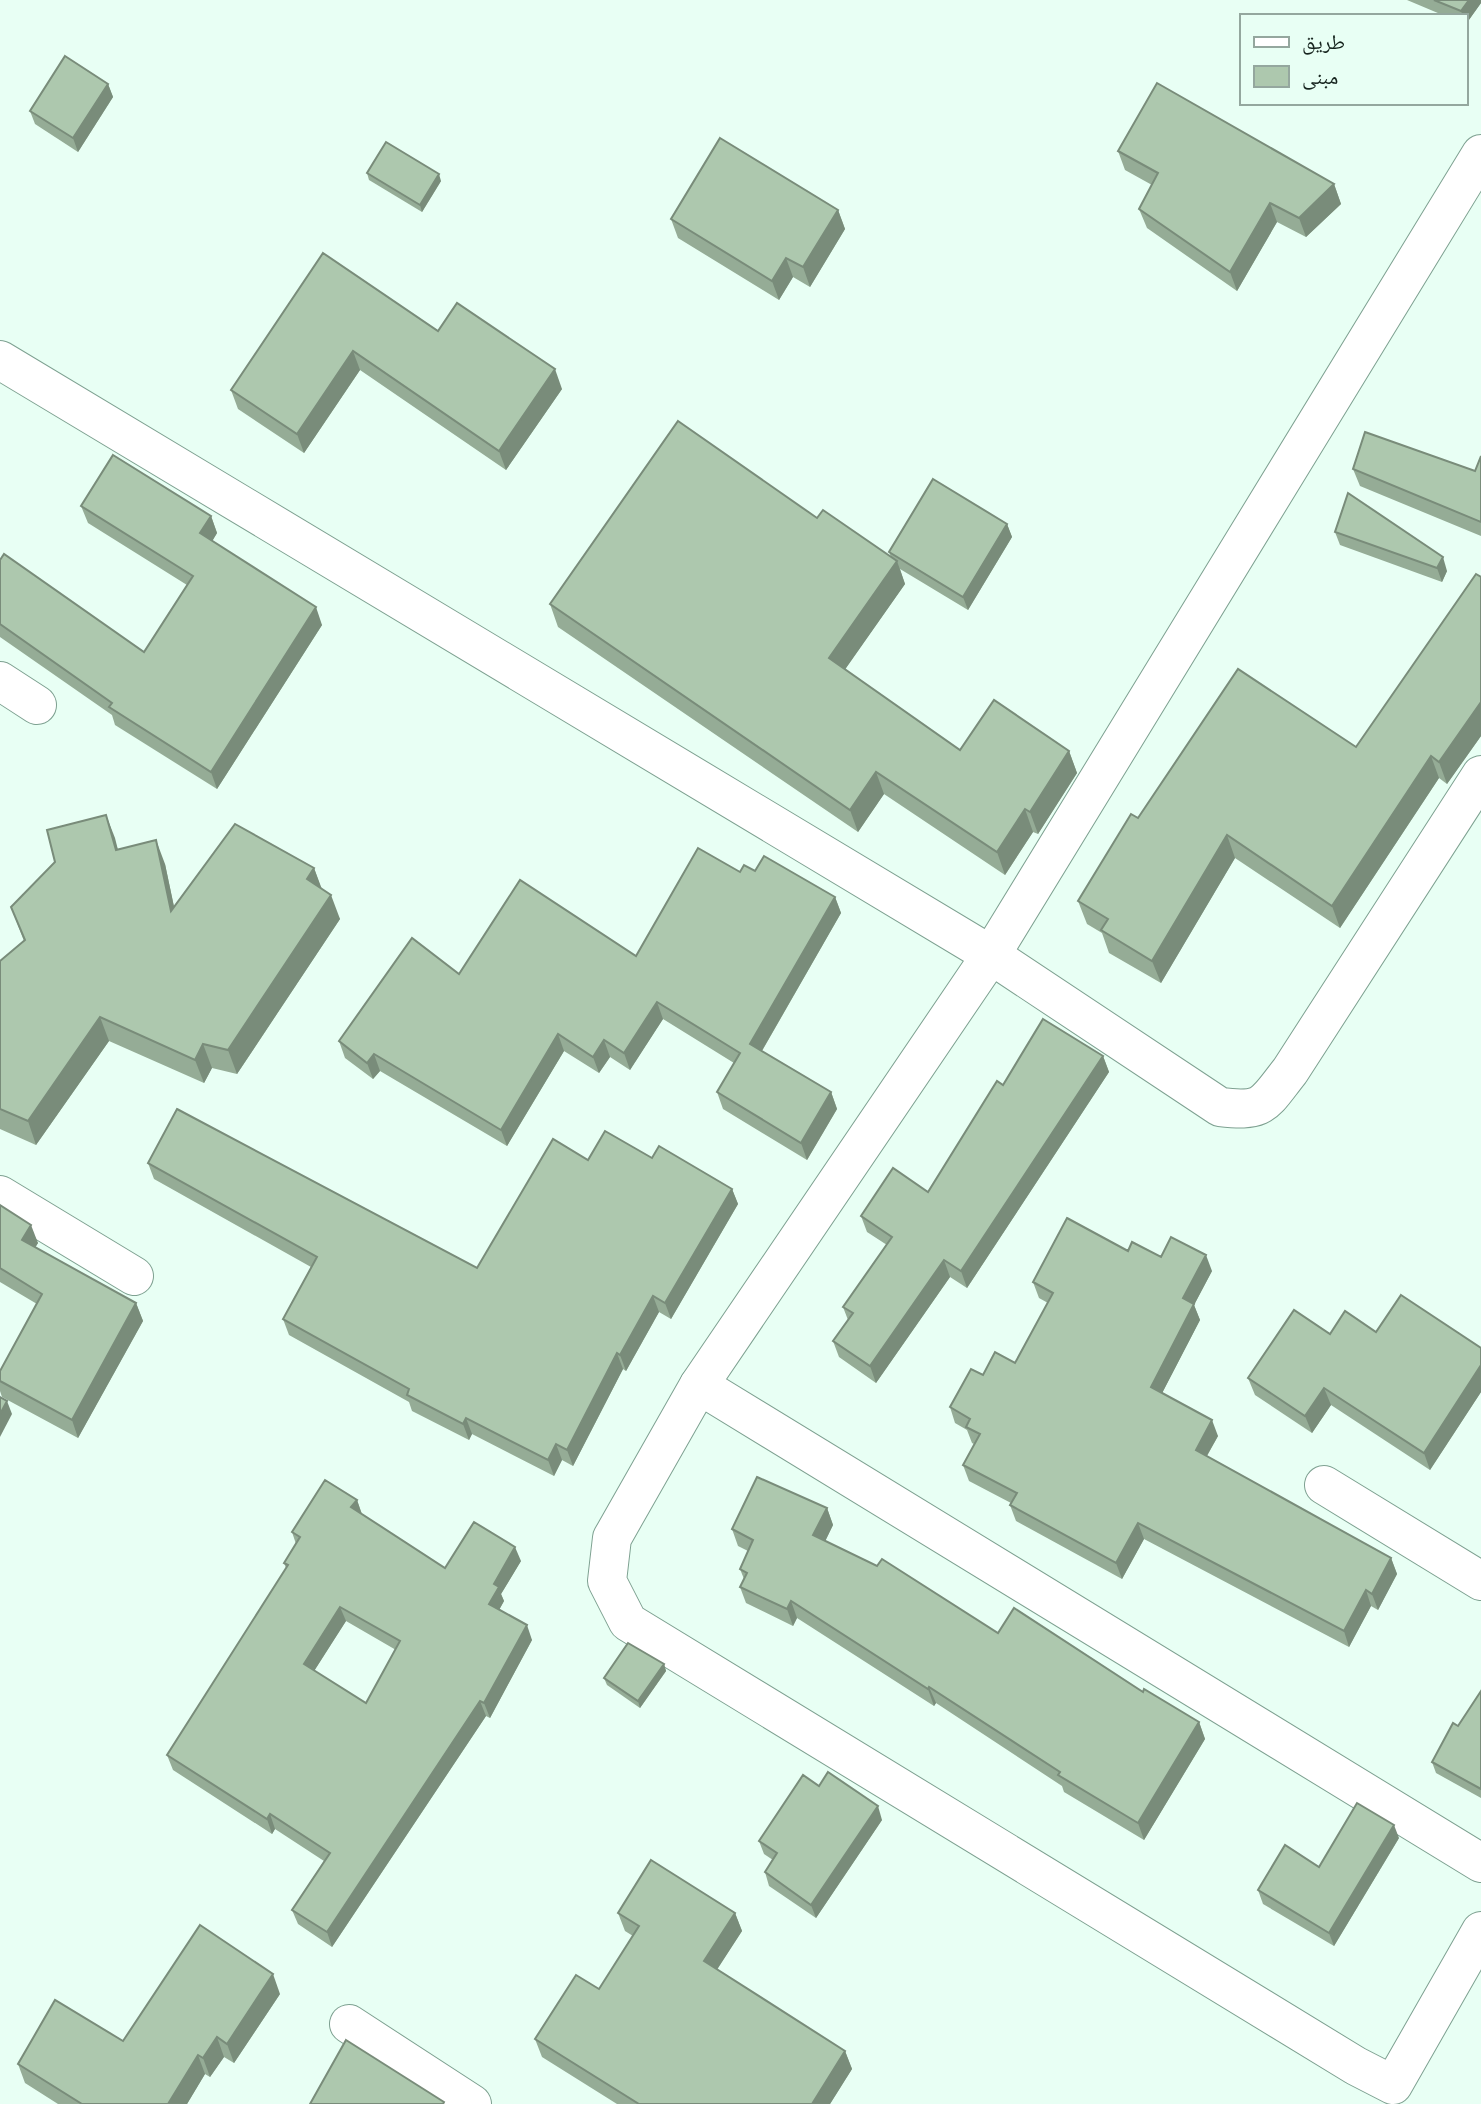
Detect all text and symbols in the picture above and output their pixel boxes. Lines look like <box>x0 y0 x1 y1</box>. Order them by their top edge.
legend <box>1240 14 1467 105</box>
text: طريق <box>1302 29 1345 55</box>
text: مبنى <box>1302 64 1338 90</box>

